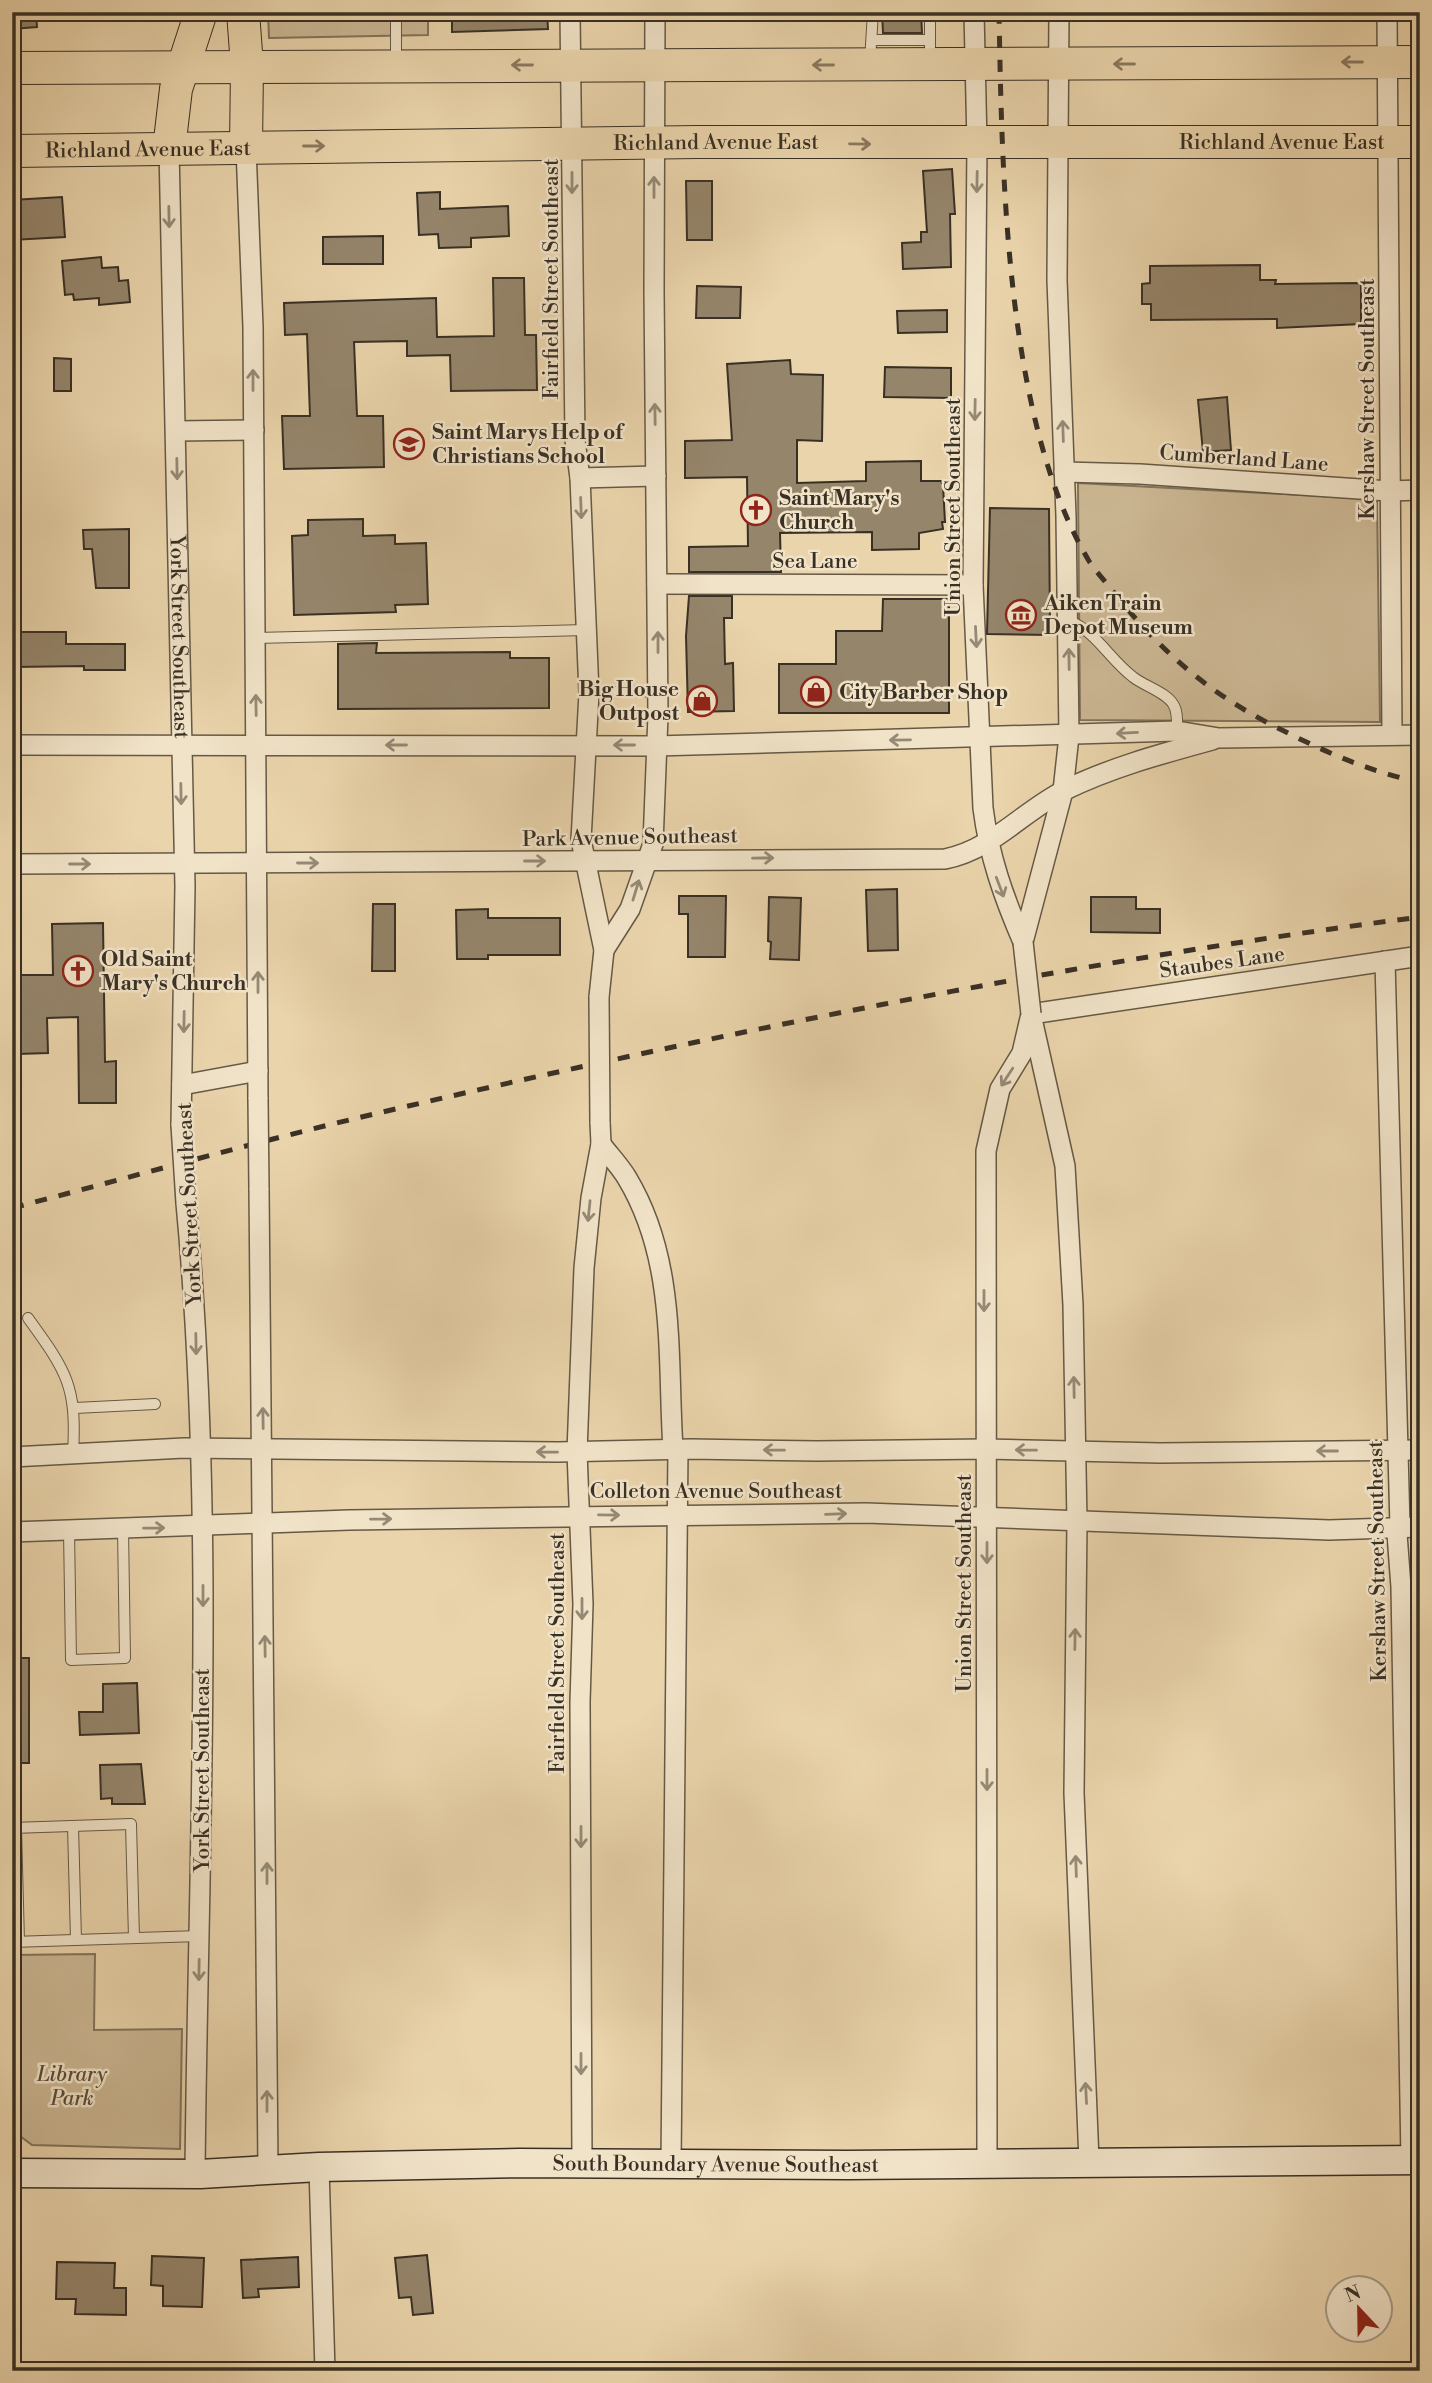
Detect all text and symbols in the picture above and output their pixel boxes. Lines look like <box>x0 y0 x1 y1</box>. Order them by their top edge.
one-way arrow <box>1340 55 1363 69</box>
one-way arrow <box>1113 57 1136 71</box>
one-way arrow <box>511 58 534 72</box>
one-way arrow <box>812 58 835 72</box>
street label: Richland Avenue East <box>613 130 819 157</box>
street label: Richland Avenue East <box>1179 130 1385 156</box>
street label: Richland Avenue East <box>45 136 252 165</box>
one-way arrow <box>849 137 872 151</box>
one-way arrow <box>303 139 326 153</box>
street label: Fairfield Street Southeast <box>539 158 565 399</box>
one-way arrow <box>565 171 579 194</box>
one-way arrow <box>970 171 984 194</box>
one-way arrow <box>647 176 661 199</box>
one-way arrow <box>163 205 176 228</box>
street label: Kershaw Street Southeast <box>1355 278 1381 520</box>
one-way arrow <box>246 369 260 392</box>
street label: Union Street Southeast <box>941 397 967 616</box>
one-way arrow <box>968 398 982 421</box>
one-way arrow <box>648 403 662 426</box>
place label: Saint Marys Help of Christians School <box>432 420 625 470</box>
one-way arrow <box>1056 420 1069 443</box>
school or university icon: Saint Marys Help of Christians School <box>392 427 426 461</box>
street label: Cumberland Lane <box>1159 440 1329 478</box>
one-way arrow <box>170 457 184 480</box>
place label: Saint Mary's Church <box>779 486 899 536</box>
church icon: Saint Mary's Church <box>739 493 773 527</box>
one-way arrow <box>575 496 588 519</box>
street label: York Street Southeast <box>163 534 194 740</box>
street label: Sea Lane <box>772 549 858 575</box>
place label: Aiken Train Depot Museum <box>1043 591 1193 641</box>
museum icon: Aiken Train Depot Museum <box>1004 598 1038 632</box>
one-way arrow <box>970 625 983 648</box>
one-way arrow <box>651 631 665 654</box>
one-way arrow <box>1062 647 1075 670</box>
shop icon: City Barber Shop <box>799 675 833 709</box>
place label: Big House Outpost <box>578 677 680 727</box>
place label: City Barber Shop <box>839 680 1008 706</box>
shop icon: Big House Outpost <box>685 684 719 718</box>
one-way arrow <box>250 694 263 717</box>
one-way arrow <box>1117 727 1139 740</box>
one-way arrow <box>889 733 912 746</box>
one-way arrow <box>385 738 408 752</box>
one-way arrow <box>612 739 635 752</box>
one-way arrow <box>174 782 188 805</box>
street label: Park Avenue Southeast <box>522 823 739 853</box>
one-way arrow <box>751 851 774 865</box>
one-way arrow <box>524 854 547 868</box>
one-way arrow <box>296 856 319 870</box>
one-way arrow <box>69 857 92 871</box>
one-way arrow <box>995 875 1008 897</box>
one-way arrow <box>630 880 643 902</box>
street label: Staubes Lane <box>1158 941 1286 985</box>
place label: Old Saint Mary's Church <box>101 947 246 997</box>
church icon: Old Saint Mary's Church <box>61 954 95 988</box>
one-way arrow <box>251 971 265 994</box>
one-way arrow <box>177 1010 191 1033</box>
one-way arrow <box>1000 1067 1014 1086</box>
street label: York Street Southeast <box>172 1101 208 1307</box>
one-way arrow <box>582 1199 595 1222</box>
one-way arrow <box>977 1289 991 1312</box>
one-way arrow <box>189 1332 203 1355</box>
one-way arrow <box>1067 1375 1081 1398</box>
one-way arrow <box>256 1407 270 1430</box>
street label: Kershaw Street Southeast <box>1363 1440 1393 1682</box>
one-way arrow <box>763 1443 786 1457</box>
one-way arrow <box>1015 1443 1038 1456</box>
one-way arrow <box>1316 1444 1339 1458</box>
one-way arrow <box>535 1445 558 1459</box>
street label: Union Street Southeast <box>952 1473 978 1692</box>
street label: Colleton Avenue Southeast <box>590 1479 843 1505</box>
one-way arrow <box>824 1507 847 1520</box>
one-way arrow <box>597 1508 620 1522</box>
one-way arrow <box>369 1512 392 1526</box>
one-way arrow <box>142 1522 165 1535</box>
street label: Fairfield Street Southeast <box>545 1532 571 1773</box>
one-way arrow <box>980 1541 994 1564</box>
one-way arrow <box>196 1584 210 1607</box>
one-way arrow <box>575 1598 589 1621</box>
one-way arrow <box>1069 1627 1082 1650</box>
one-way arrow <box>258 1634 272 1657</box>
street label: York Street Southeast <box>190 1668 216 1873</box>
one-way arrow <box>980 1769 994 1792</box>
one-way arrow <box>574 1825 588 1848</box>
one-way arrow <box>1069 1855 1083 1878</box>
one-way arrow <box>260 1862 274 1885</box>
one-way arrow <box>192 1958 206 1981</box>
one-way arrow <box>575 2053 588 2076</box>
park label: Library Park <box>36 2062 108 2112</box>
one-way arrow <box>1079 2082 1092 2105</box>
one-way arrow <box>260 2089 274 2112</box>
street label: South Boundary Avenue Southeast <box>553 2151 880 2179</box>
north arrow <box>1324 2274 1394 2344</box>
text: N <box>1342 2280 1364 2308</box>

